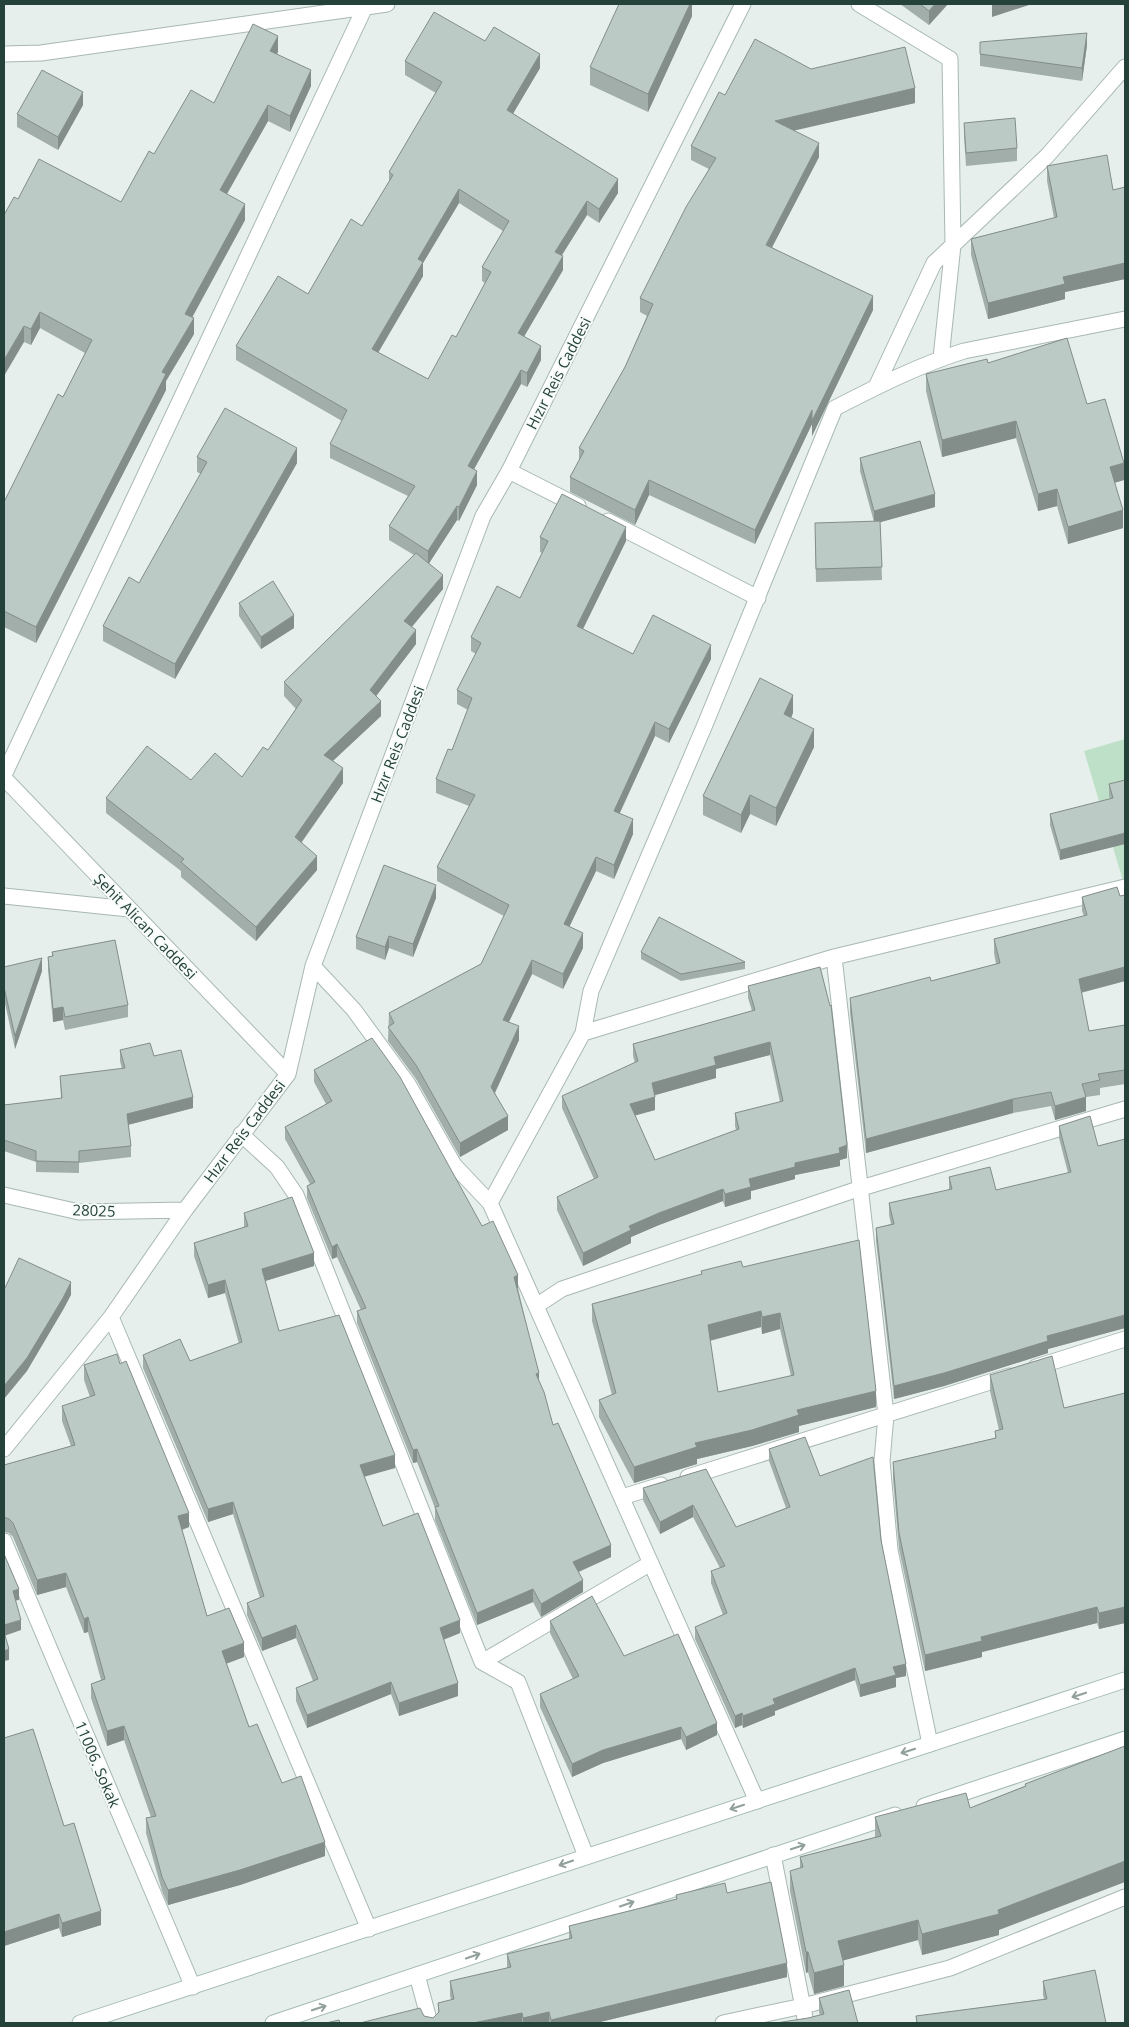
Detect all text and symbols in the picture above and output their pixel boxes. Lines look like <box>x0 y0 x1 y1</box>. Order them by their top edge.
street label: Hızır Reis Caddesi <box>521 313 595 433</box>
street label: Hızır Reis Caddesi <box>365 683 429 805</box>
street label: Şehit Alican Caddesi <box>90 869 202 983</box>
street label: Hızır Reis Caddesi <box>199 1076 289 1186</box>
street label: 28025 <box>72 1199 116 1221</box>
one-way arrow <box>1072 1691 1087 1700</box>
street label: 11006. Sokak <box>71 1718 125 1810</box>
one-way arrow <box>901 1747 916 1756</box>
one-way arrow <box>729 1803 745 1813</box>
one-way arrow <box>790 1842 805 1851</box>
one-way arrow <box>558 1859 574 1868</box>
one-way arrow <box>619 1899 635 1909</box>
one-way arrow <box>465 1951 481 1960</box>
one-way arrow <box>311 2003 326 2012</box>

